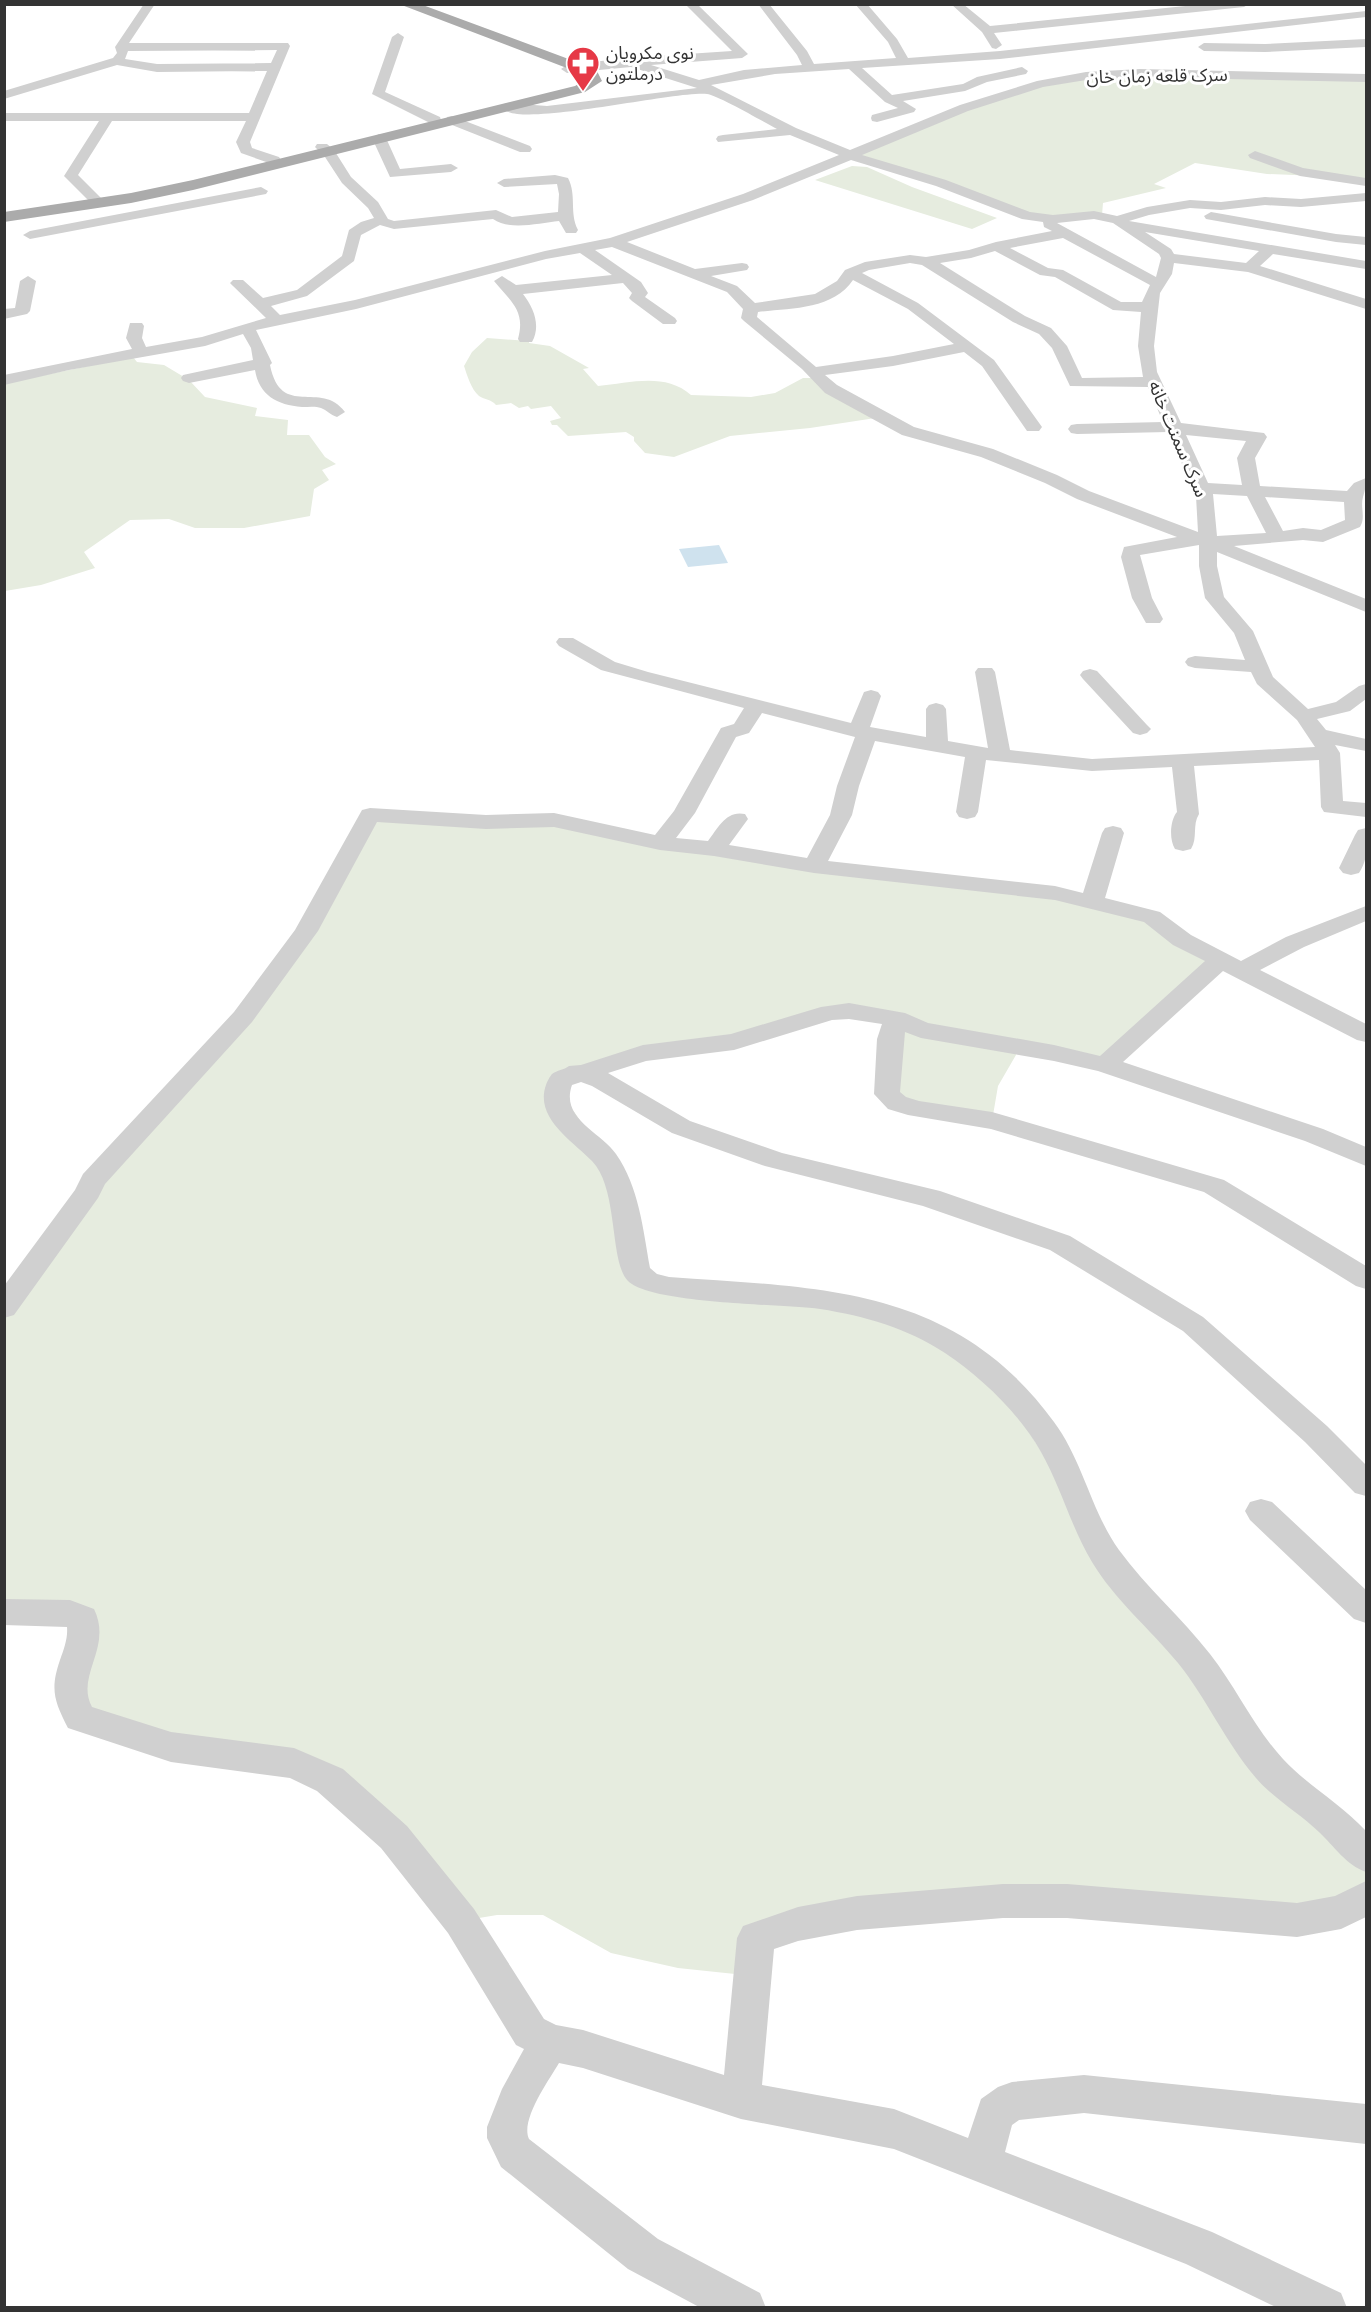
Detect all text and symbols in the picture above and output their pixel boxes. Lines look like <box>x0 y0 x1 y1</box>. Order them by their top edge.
place label: نوی مکرویان درملتون <box>606 42 694 85</box>
pharmacy icon: نوی مکرویان درملتون <box>565 45 601 92</box>
street label: سرک قلعه زمان خان <box>1086 64 1228 88</box>
street label: سرک سمنت خانه <box>1144 377 1212 501</box>

